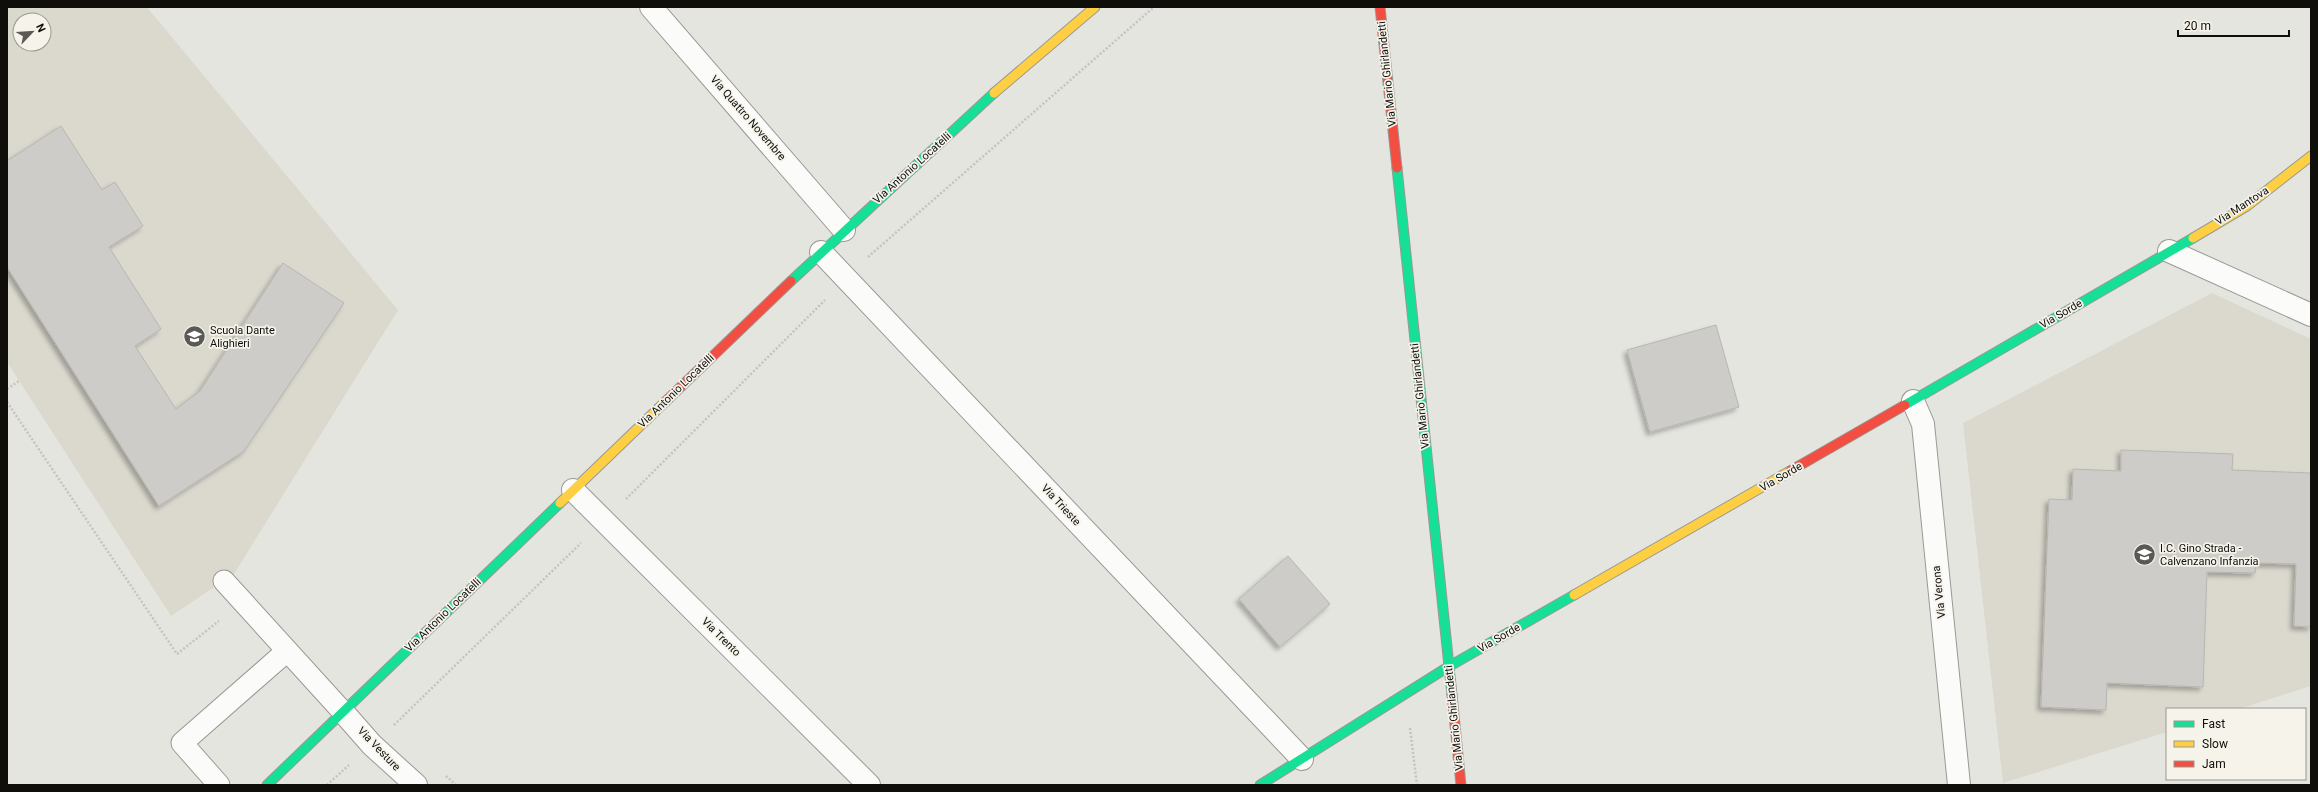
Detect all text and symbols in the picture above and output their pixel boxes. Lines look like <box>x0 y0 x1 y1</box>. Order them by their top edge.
north arrow <box>12 12 52 52</box>
scale bar <box>2178 12 2289 38</box>
text: 20 m <box>2184 19 2211 33</box>
street label: Via Mario Ghirlandetti <box>1375 21 1399 127</box>
text: N <box>33 22 48 34</box>
street label: Via Quattro Novembre <box>708 73 789 163</box>
street label: Via Antonio Locatelli <box>870 130 954 206</box>
street label: Via Mantova <box>2213 184 2271 228</box>
street label: Via Sorde <box>2037 297 2085 331</box>
school or university icon: Scuola Dante Alighieri <box>181 323 207 349</box>
place label: Scuola Dante Alighieri <box>210 324 275 350</box>
street label: Via Mario Ghirlandetti <box>1408 343 1432 449</box>
street label: Via Antonio Locatelli <box>635 351 717 431</box>
street label: Via Sorde <box>1757 460 1805 494</box>
street label: Via Trieste <box>1039 482 1083 528</box>
school or university icon: I.C. Gino Strada - Calvenzano Infanzia <box>2132 541 2158 567</box>
place label: I.C. Gino Strada - Calvenzano Infanzia <box>2160 542 2259 568</box>
street label: Via Verona <box>1930 565 1948 619</box>
street label: Via Antonio Locatelli <box>402 575 484 655</box>
street label: Via Trento <box>699 615 743 659</box>
street label: Via Sorde <box>1475 621 1523 655</box>
street label: Via Mario Ghirlandetti <box>1442 665 1466 771</box>
legend <box>2166 708 2306 780</box>
text: Fast <box>2202 717 2225 731</box>
street label: Via Vesture <box>355 724 403 774</box>
text: Slow <box>2202 737 2228 751</box>
text: Jam <box>2202 757 2226 771</box>

